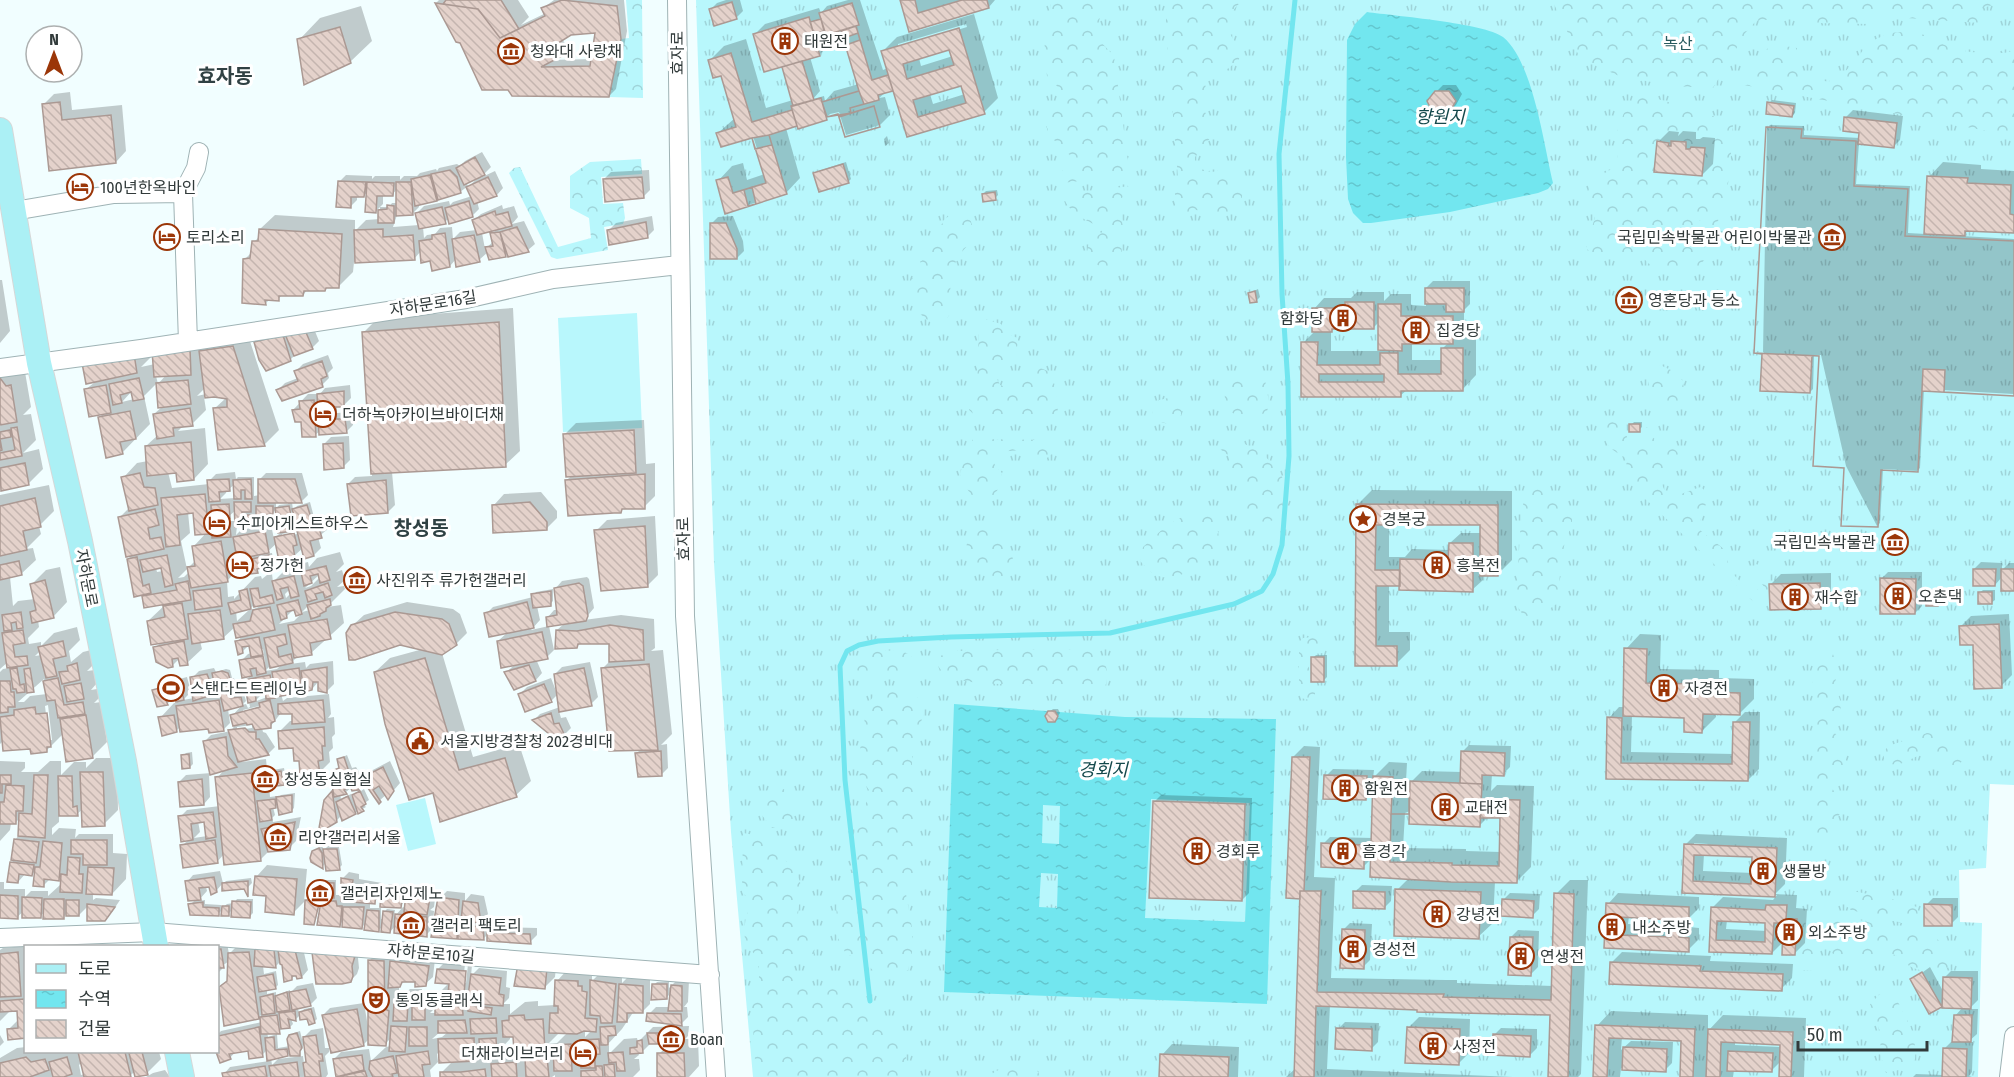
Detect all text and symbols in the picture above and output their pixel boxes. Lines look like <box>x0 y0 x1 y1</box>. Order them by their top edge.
north arrow <box>24 24 84 84</box>
building icon: 태원전 <box>770 26 800 56</box>
text: N <box>49 30 59 49</box>
street label: 효자로 <box>668 31 687 75</box>
place label: 태원전 <box>804 32 848 51</box>
park label: 녹산 <box>1663 34 1693 53</box>
museum icon: 청와대 사랑채 <box>496 36 526 66</box>
place label: 청와대 사랑채 <box>530 42 622 61</box>
district label: 효자동 <box>197 64 253 88</box>
water label: 향원지 <box>1415 106 1466 128</box>
hotel icon: 100년한옥바인 <box>65 172 95 202</box>
place label: 100년한옥바인 <box>100 178 197 197</box>
hotel icon: 토리소리 <box>152 222 182 252</box>
museum icon: 국립민속박물관 어린이박물관 <box>1817 222 1847 252</box>
place label: 토리소리 <box>186 228 245 247</box>
place label: 국립민속박물관 어린이박물관 <box>1617 228 1812 247</box>
museum icon: 영혼당과 등소 <box>1614 285 1644 315</box>
street label: 자하문로16길 <box>388 287 478 320</box>
place label: 영혼당과 등소 <box>1648 291 1740 310</box>
building icon: 함화당 <box>1328 303 1358 333</box>
place label: 함화당 <box>1280 309 1324 328</box>
building icon: 집경당 <box>1401 315 1431 345</box>
place label: 집경당 <box>1436 321 1480 340</box>
hotel icon: 더하녹아카이브바이더채 <box>308 399 338 429</box>
place label: 더하녹아카이브바이더채 <box>342 405 504 424</box>
place icon: 경복궁 <box>1348 504 1378 534</box>
hotel icon: 수피아게스트하우스 <box>202 508 232 538</box>
place label: 경복궁 <box>1382 510 1426 529</box>
place label: 수피아게스트하우스 <box>236 514 368 533</box>
district label: 창성동 <box>393 516 449 540</box>
street label: 효자로 <box>674 516 693 561</box>
museum icon: 국립민속박물관 <box>1880 527 1910 557</box>
place label: 국립민속박물관 <box>1773 533 1876 552</box>
street label: 자하문로 <box>72 547 102 609</box>
hotel icon: 정가헌 <box>225 550 255 580</box>
building icon: 흥복전 <box>1422 550 1452 580</box>
place label: 정가헌 <box>260 556 304 575</box>
place label: 흥복전 <box>1456 556 1500 575</box>
museum icon: 사진위주 류가헌갤러리 <box>342 565 372 595</box>
place label: 사진위주 류가헌갤러리 <box>376 571 527 590</box>
building icon: 오촌댁 <box>1883 581 1913 611</box>
building icon: 재수합 <box>1780 582 1810 612</box>
place label: 오촌댁 <box>1918 587 1962 606</box>
place label: 재수합 <box>1814 588 1858 607</box>
sports icon: 스탠다드트레이닝 <box>156 673 186 703</box>
building icon: 자경전 <box>1649 673 1679 703</box>
place label: 스탠다드트레이닝 <box>190 679 308 698</box>
place label: 자경전 <box>1684 679 1728 698</box>
public building icon: 서울지방경찰청 202경비대 <box>405 726 435 756</box>
place label: 서울지방경찰청 202경비대 <box>440 732 613 751</box>
water label: 경회지 <box>1078 759 1129 781</box>
museum icon: 창성동실험실 <box>250 764 280 794</box>
place label: 창성동실험실 <box>284 770 372 789</box>
building icon: 함원전 <box>1330 773 1360 803</box>
place label: 함원전 <box>1364 779 1408 798</box>
building icon: 교태전 <box>1430 792 1460 822</box>
place label: 교태전 <box>1464 798 1508 817</box>
museum icon: 리안갤러리서울 <box>263 822 293 852</box>
place label: 리안갤러리서울 <box>298 828 401 847</box>
building icon: 경회루 <box>1182 836 1212 866</box>
building icon: 흠경각 <box>1328 836 1358 866</box>
place label: 경회루 <box>1216 842 1260 861</box>
place label: 흠경각 <box>1362 842 1406 861</box>
building icon: 생물방 <box>1748 856 1778 886</box>
place label: 생물방 <box>1782 862 1826 881</box>
museum icon: 갤러리자인제노 <box>305 878 335 908</box>
place label: 갤러리자인제노 <box>340 884 443 903</box>
building icon: 강녕전 <box>1422 899 1452 929</box>
place label: 강녕전 <box>1456 905 1500 924</box>
museum icon: 갤러리 팩토리 <box>396 910 426 940</box>
building icon: 내소주방 <box>1597 912 1627 942</box>
place label: 갤러리 팩토리 <box>430 916 522 935</box>
building icon: 외소주방 <box>1774 917 1804 947</box>
place label: 내소주방 <box>1632 918 1691 937</box>
place label: 외소주방 <box>1808 923 1867 942</box>
building icon: 경성전 <box>1338 934 1368 964</box>
street label: 자하문로10길 <box>386 940 476 967</box>
place label: 경성전 <box>1372 940 1416 959</box>
building icon: 연생전 <box>1506 941 1536 971</box>
legend <box>24 945 219 1053</box>
place label: 연생전 <box>1540 947 1584 966</box>
text: 도로 <box>78 958 111 980</box>
theatre icon: 통의동클래식 <box>361 985 391 1015</box>
text: 수역 <box>78 988 111 1010</box>
place label: 통의동클래식 <box>395 991 483 1010</box>
scale bar <box>1798 1014 1927 1052</box>
text: 건물 <box>78 1018 111 1040</box>
museum icon: Boan <box>656 1024 686 1054</box>
text: 50 m <box>1807 1024 1843 1046</box>
place label: Boan <box>690 1030 723 1049</box>
building icon: 사정전 <box>1418 1031 1448 1061</box>
place label: 사정전 <box>1452 1037 1496 1056</box>
hotel icon: 더채라이브러리 <box>568 1038 598 1068</box>
place label: 더채라이브러리 <box>461 1044 564 1063</box>

